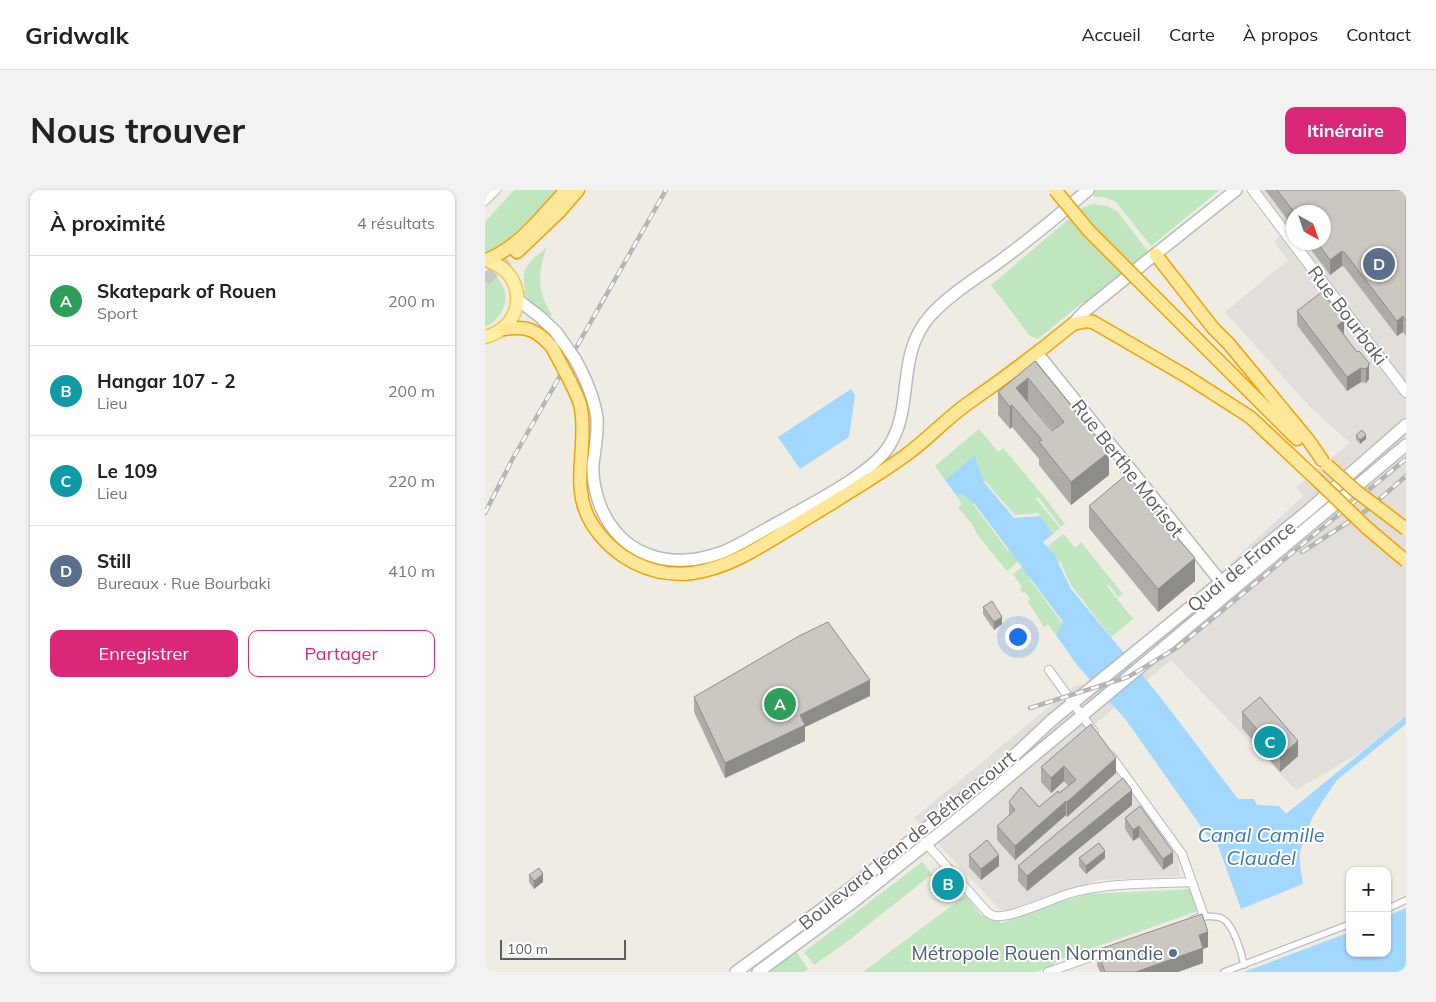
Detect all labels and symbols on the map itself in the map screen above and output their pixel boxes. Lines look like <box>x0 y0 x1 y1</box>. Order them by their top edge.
north arrow <box>1286 205 1331 250</box>
pin: D <box>1363 245 1395 283</box>
street label: Rue Bourbaki <box>1303 261 1393 369</box>
street label: Rue Berthe Morisot <box>1067 394 1190 542</box>
street label: Quai de France <box>1182 515 1300 617</box>
your location <box>1005 624 1031 650</box>
pin: A <box>764 685 796 723</box>
pin: C <box>1254 723 1286 761</box>
street label: Boulevard Jean de Béthencourt <box>794 745 1020 935</box>
water label: Canal Camille Claudel <box>1197 822 1325 870</box>
pin: B <box>932 865 964 903</box>
scale bar <box>500 937 626 960</box>
place label: Métropole Rouen Normandie <box>911 941 1163 965</box>
marker: Métropole Rouen Normandie <box>1167 947 1179 959</box>

